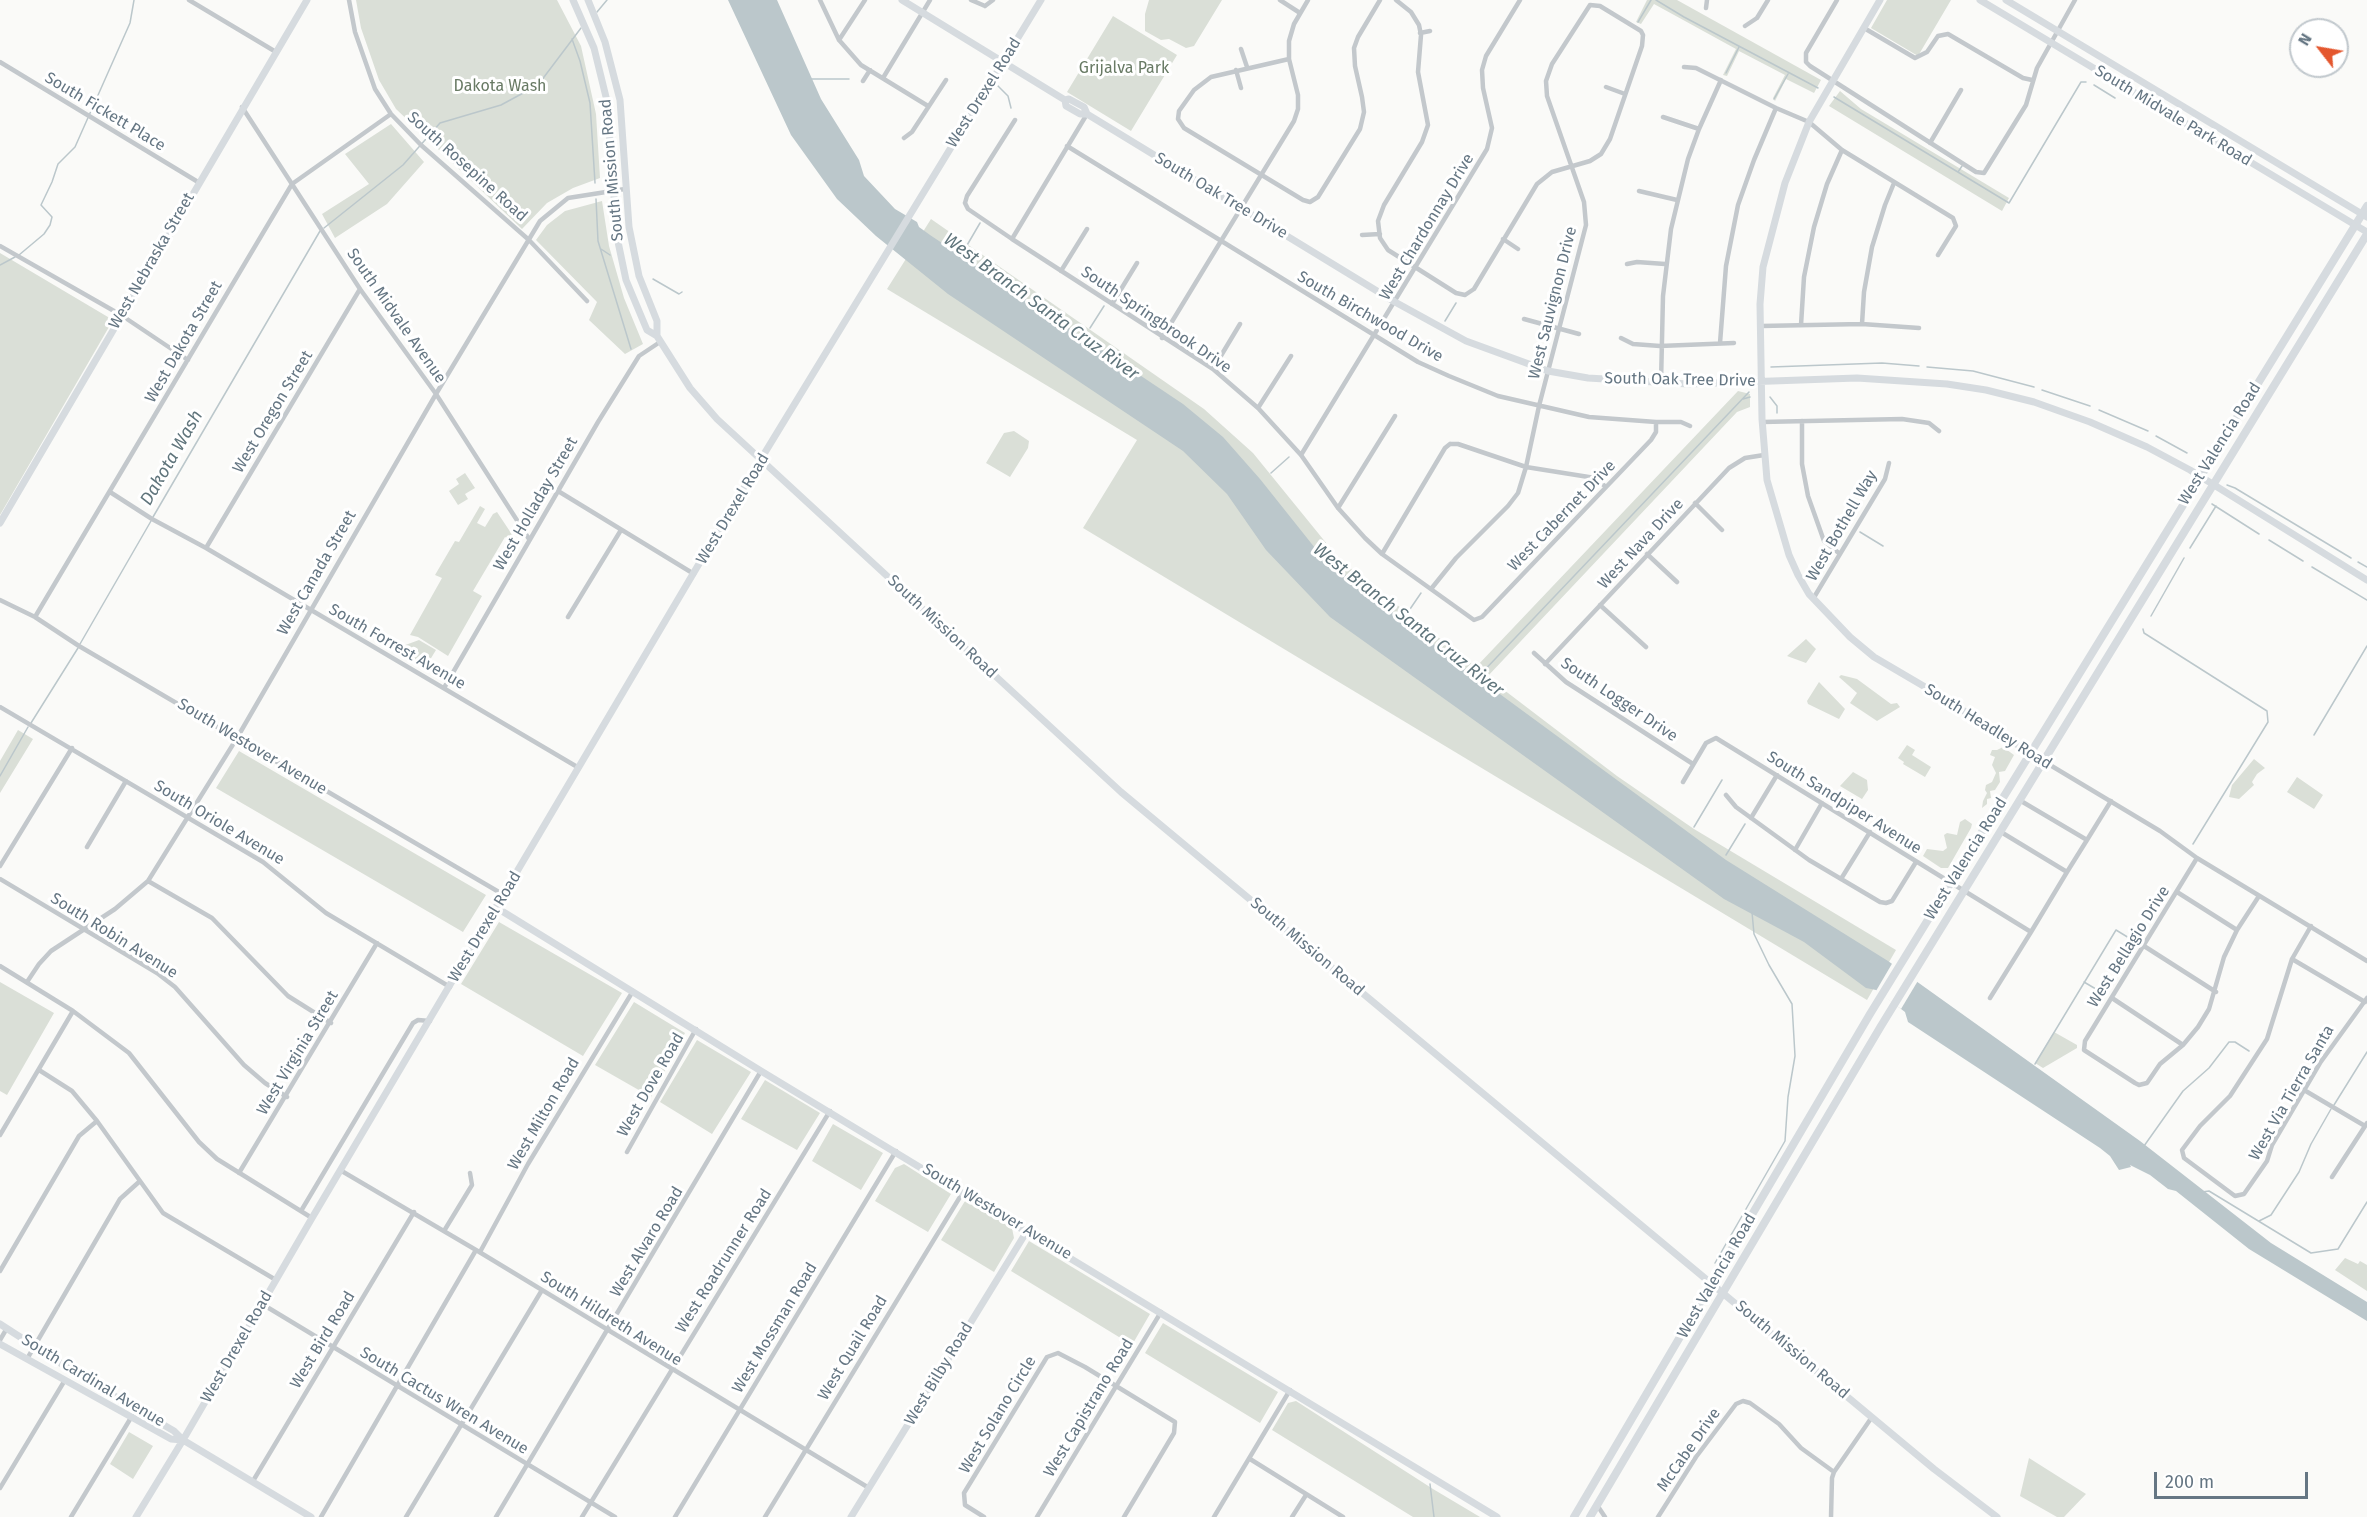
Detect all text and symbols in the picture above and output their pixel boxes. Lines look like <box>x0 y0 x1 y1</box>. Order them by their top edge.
north arrow <box>2289 18 2349 78</box>
text: N <box>2294 30 2316 49</box>
street label: West Drexel Road <box>942 34 1026 152</box>
park label: Grijalva Park <box>1079 59 1169 79</box>
street label: South Midvale Park Road <box>2091 62 2255 170</box>
street label: South Fickett Place <box>41 68 169 156</box>
park label: Dakota Wash <box>454 77 546 97</box>
street label: South Mission Road <box>596 98 628 242</box>
street label: South Rosepine Road <box>403 108 531 226</box>
street label: South Oak Tree Drive <box>1151 149 1291 243</box>
street label: West Chardonnay Drive <box>1376 150 1478 304</box>
street label: West Nebraska Street <box>105 189 199 333</box>
street label: West Sauvignon Drive <box>1525 225 1581 381</box>
water label: West Branch Santa Cruz River <box>939 229 1143 385</box>
street label: South Midvale Avenue <box>342 245 450 387</box>
street label: South Springbrook Drive <box>1077 262 1235 378</box>
street label: South Birchwood Drive <box>1294 267 1446 367</box>
street label: West Dakota Street <box>141 278 227 406</box>
street label: West Oregon Street <box>229 347 317 477</box>
street label: South Oak Tree Drive <box>1604 369 1756 391</box>
street label: West Valencia Road <box>2175 379 2265 509</box>
water label: Dakota Wash <box>136 406 208 510</box>
street label: West Holladay Street <box>490 434 582 574</box>
street label: West Drexel Road <box>692 450 774 568</box>
street label: West Cabernet Drive <box>1504 457 1620 575</box>
street label: West Bothell Way <box>1802 467 1882 585</box>
street label: West Nava Drive <box>1594 495 1688 593</box>
street label: West Canada Street <box>273 507 361 639</box>
water label: West Branch Santa Cruz River <box>1308 539 1508 701</box>
street label: South Mission Road <box>883 571 1001 683</box>
street label: South Forrest Avenue <box>325 600 469 694</box>
street label: South Logger Drive <box>1557 654 1681 746</box>
street label: South Headley Road <box>1921 680 2055 774</box>
street label: South Westover Avenue <box>174 695 330 799</box>
street label: South Sandpiper Avenue <box>1763 747 1925 859</box>
street label: South Oriole Avenue <box>150 777 288 869</box>
street label: West Valencia Road <box>1921 794 2011 924</box>
street label: West Drexel Road <box>444 868 526 986</box>
street label: West Bellagio Drive <box>2084 883 2174 1011</box>
street label: South Robin Avenue <box>47 889 181 983</box>
street label: South Mission Road <box>1246 894 1368 1000</box>
street label: West Virginia Street <box>253 987 343 1119</box>
street label: West Via Tierra Santa <box>2245 1022 2339 1164</box>
street label: West Dove Road <box>614 1030 688 1140</box>
street label: West Milton Road <box>504 1055 584 1173</box>
street label: South Westover Avenue <box>919 1160 1075 1264</box>
street label: West Alvaro Road <box>606 1183 688 1301</box>
street label: West Roadrunner Road <box>672 1185 776 1337</box>
street label: West Valencia Road <box>1673 1210 1761 1342</box>
street label: West Mossman Road <box>728 1259 822 1397</box>
street label: South Hildreth Avenue <box>537 1268 685 1370</box>
street label: West Drexel Road <box>197 1288 277 1406</box>
street label: West Bird Road <box>286 1288 360 1392</box>
street label: West Quail Road <box>814 1292 892 1404</box>
street label: South Mission Road <box>1731 1297 1853 1403</box>
street label: West Bilby Road <box>901 1319 977 1429</box>
street label: South Cardinal Avenue <box>18 1331 168 1431</box>
street label: West Capistrano Road <box>1040 1335 1138 1481</box>
street label: South Cactus Wren Avenue <box>356 1343 532 1459</box>
street label: West Solano Circle <box>955 1353 1041 1477</box>
street label: McCabe Drive <box>1653 1405 1725 1495</box>
scale bar <box>2157 1460 2312 1498</box>
text: 200 m <box>2165 1471 2214 1493</box>

